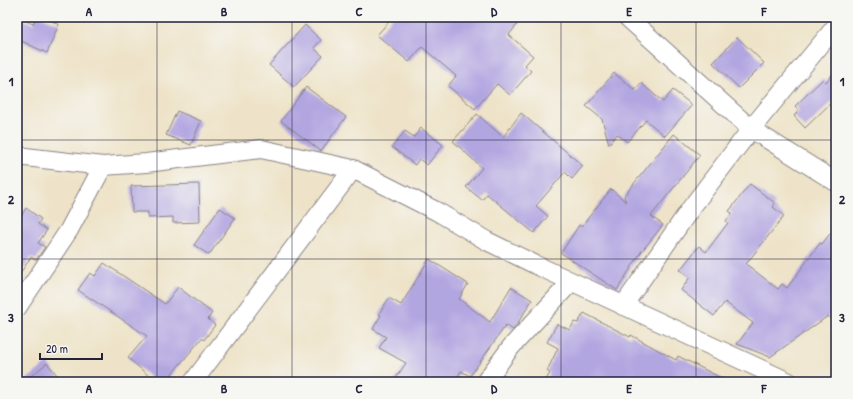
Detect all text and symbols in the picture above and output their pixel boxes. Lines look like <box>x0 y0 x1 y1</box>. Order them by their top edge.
text: A <box>86 2 93 20</box>
text: B <box>221 2 228 20</box>
text: C <box>355 2 363 20</box>
text: D <box>491 2 498 20</box>
text: E <box>626 2 632 20</box>
text: F <box>761 2 768 20</box>
text: 1 <box>9 72 14 90</box>
text: 1 <box>840 72 845 90</box>
text: 2 <box>8 190 15 208</box>
text: 2 <box>839 190 846 208</box>
text: 3 <box>8 308 14 326</box>
text: 3 <box>839 308 845 326</box>
scale bar <box>40 335 102 361</box>
text: 20 m <box>46 340 68 357</box>
text: A <box>86 379 93 397</box>
text: B <box>221 379 228 397</box>
text: C <box>355 379 363 397</box>
text: D <box>491 379 498 397</box>
text: E <box>626 379 632 397</box>
text: F <box>761 379 768 397</box>

